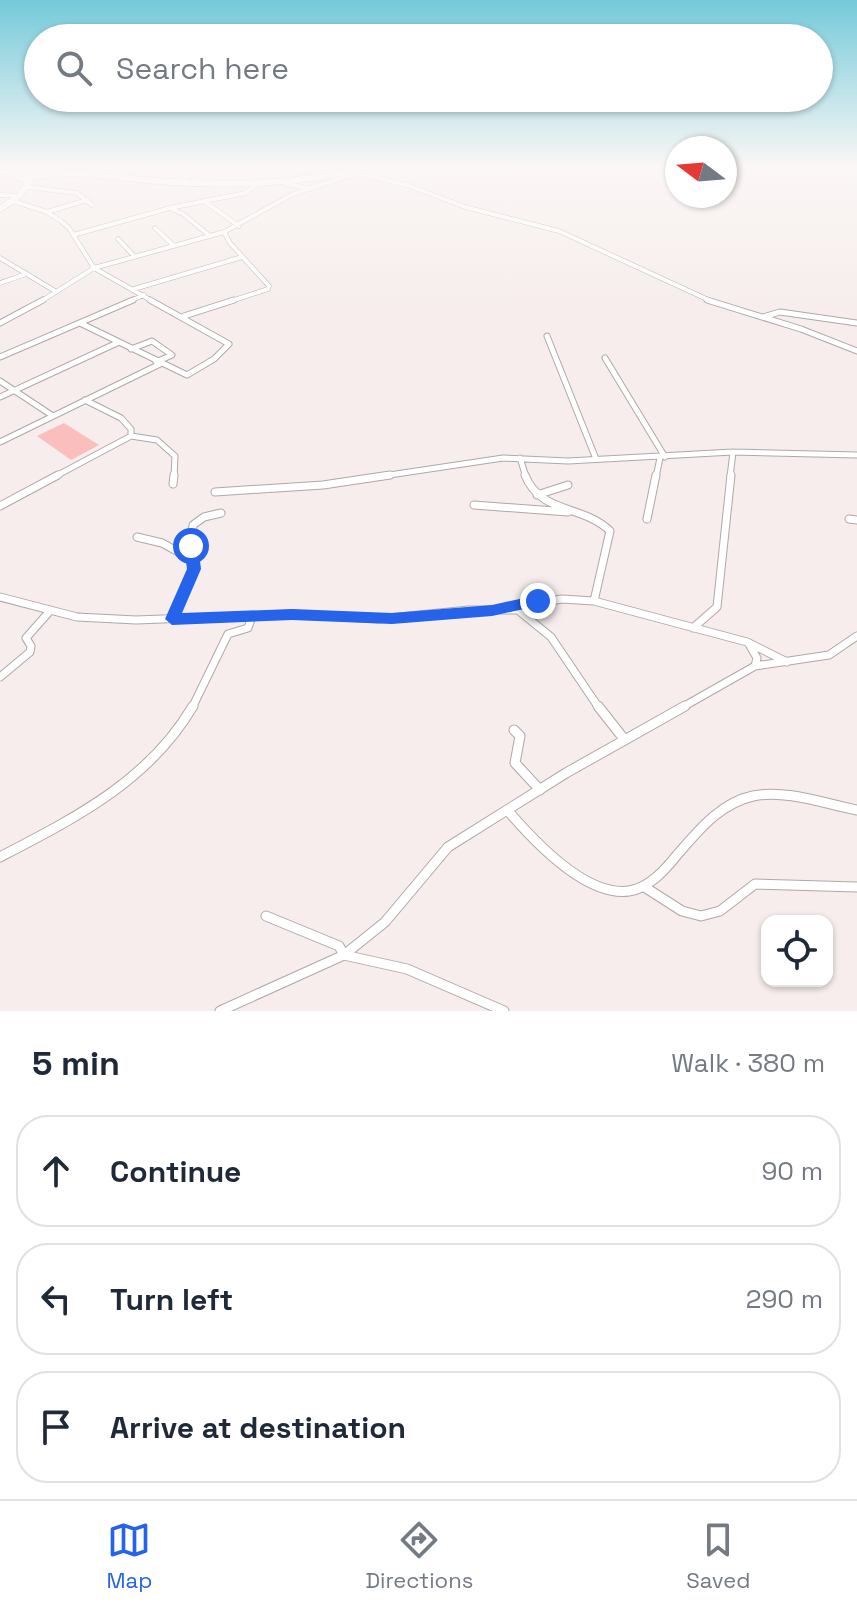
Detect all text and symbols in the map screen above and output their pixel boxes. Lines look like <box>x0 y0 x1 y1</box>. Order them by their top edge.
search box <box>24 24 833 112</box>
icon: search <box>52 46 96 90</box>
text: Search here <box>116 49 289 88</box>
north arrow <box>665 136 737 208</box>
route start <box>173 528 209 564</box>
route end <box>520 583 556 619</box>
map controls <box>761 915 833 987</box>
button: locate <box>761 915 833 987</box>
text: 5 min <box>32 1042 120 1085</box>
text: Walk · 380 m <box>671 1046 825 1080</box>
icon: ahead <box>34 1149 78 1193</box>
text: Continue <box>110 1152 241 1191</box>
text: 90 m <box>761 1154 823 1188</box>
icon: left <box>34 1277 78 1321</box>
text: Turn left <box>110 1280 233 1319</box>
text: 290 m <box>746 1282 823 1316</box>
icon: arrive <box>34 1405 78 1449</box>
text: Arrive at destination <box>110 1408 406 1447</box>
tab: Map <box>107 1518 152 1594</box>
tab: Directions <box>365 1518 473 1594</box>
tab: Saved <box>686 1518 750 1594</box>

